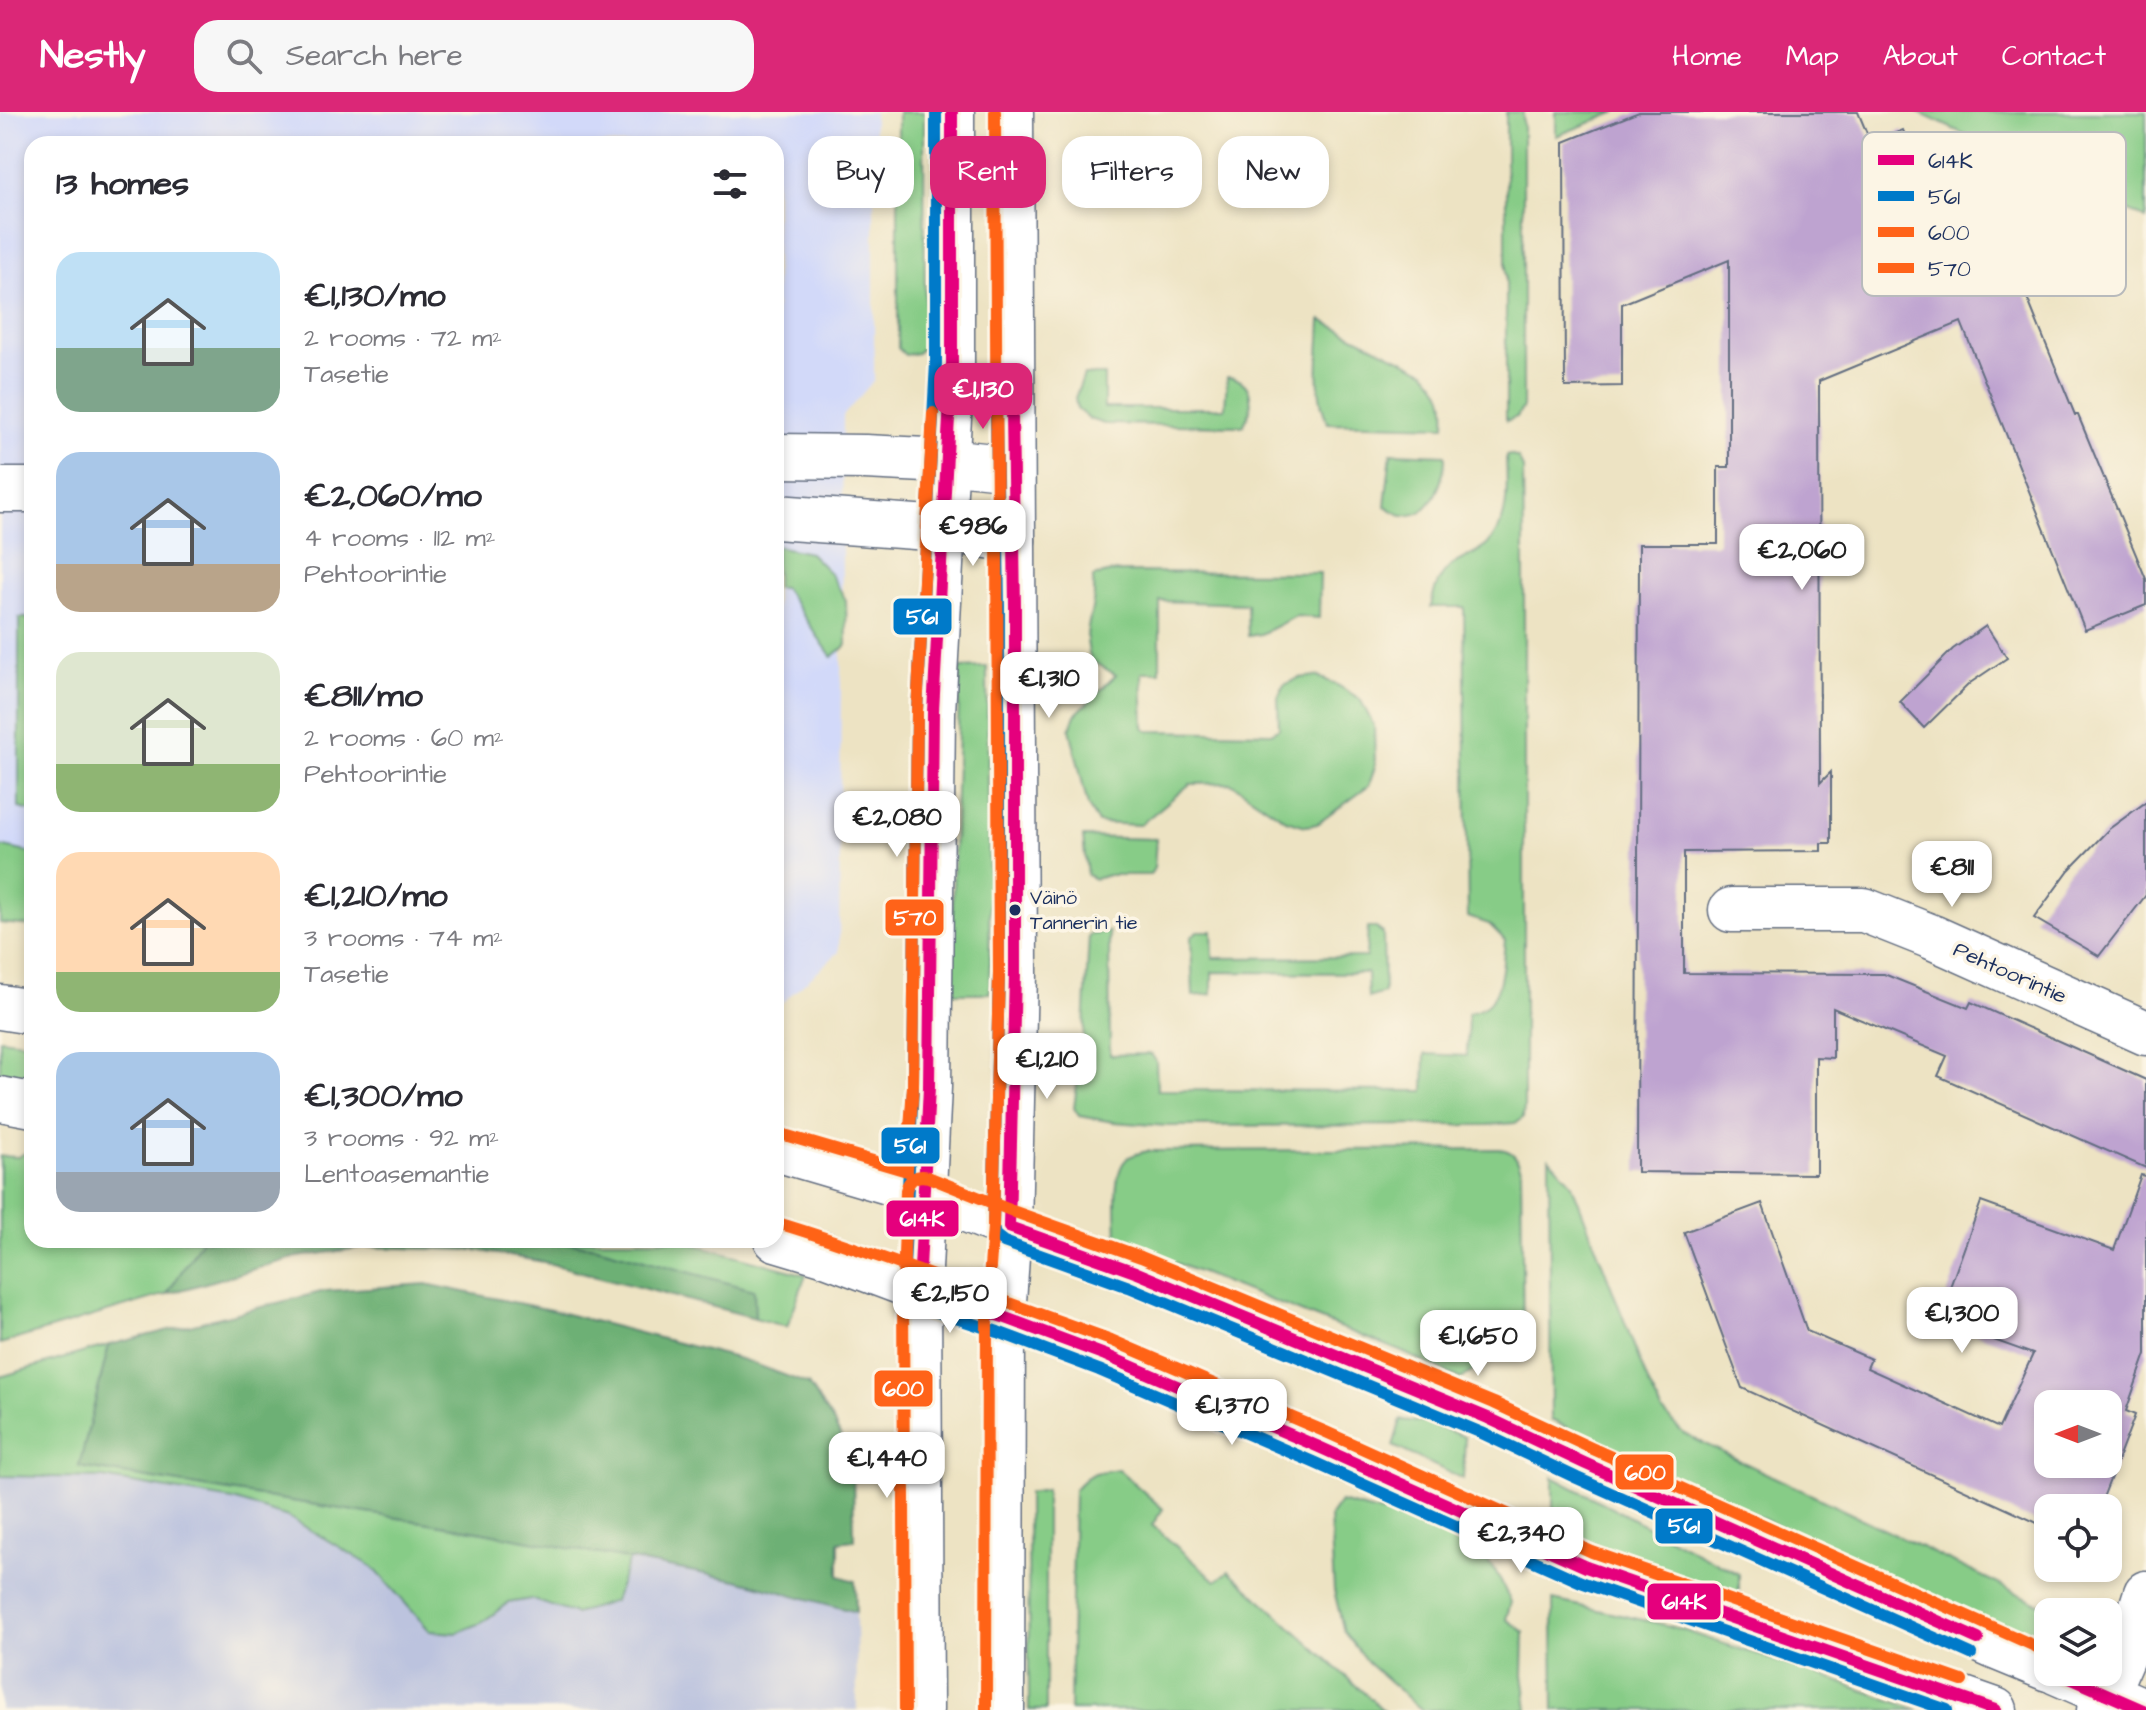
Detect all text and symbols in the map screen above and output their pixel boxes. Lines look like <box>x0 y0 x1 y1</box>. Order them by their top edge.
search box <box>194 20 754 92</box>
text: Nestly <box>40 30 146 82</box>
icon: search <box>222 34 266 78</box>
text: Search here <box>286 35 463 77</box>
text: Home <box>1672 37 1742 76</box>
text: Map <box>1786 37 1839 76</box>
text: About <box>1883 37 1958 76</box>
text: Contact <box>2002 37 2106 76</box>
legend <box>1862 132 2126 296</box>
chip: Buy <box>808 136 914 208</box>
chip: Rent <box>930 136 1046 208</box>
chip: Filters <box>1062 136 1202 208</box>
chip: New <box>1218 136 1329 208</box>
text: 614K <box>1928 146 1974 177</box>
text: 13 homes <box>56 160 189 208</box>
icon: filters <box>708 162 752 206</box>
text: 561 <box>1928 182 1960 213</box>
text: 600 <box>1928 218 1970 249</box>
text: 570 <box>1928 254 1971 285</box>
text: €1,130/mo <box>304 272 446 320</box>
icon: home <box>120 284 216 380</box>
text: 2 rooms · 72 m² <box>304 320 502 356</box>
text: Tasetie <box>304 356 389 392</box>
pin: €1,130 <box>918 363 1048 431</box>
text: €1,130 <box>952 371 1014 407</box>
text: €2,060/mo <box>304 472 482 520</box>
icon: home <box>120 484 216 580</box>
pin: €986 <box>926 500 1020 568</box>
text: €986 <box>939 508 1007 544</box>
text: 4 rooms · 112 m² <box>304 520 495 556</box>
pin: €2,060 <box>1737 524 1867 592</box>
text: €2,060 <box>1757 532 1847 568</box>
text: Pehtoorintie <box>304 556 447 592</box>
line badge: 561 <box>892 597 953 636</box>
text: 561 <box>906 602 938 633</box>
pin: €1,310 <box>984 652 1114 720</box>
text: €1,310 <box>1018 660 1080 696</box>
text: €811/mo <box>304 672 423 720</box>
icon: home <box>120 684 216 780</box>
text: 2 rooms · 60 m² <box>304 720 504 756</box>
text: Pehtoorintie <box>304 756 447 792</box>
pin: €2,080 <box>832 791 962 859</box>
text: €2,080 <box>852 799 942 835</box>
pin: €811 <box>1905 841 1999 909</box>
text: €811 <box>1930 849 1974 885</box>
text: €1,210/mo <box>304 872 448 920</box>
icon: home <box>120 884 216 980</box>
place label: Väinö Tannerin tie <box>1030 884 1138 937</box>
line badge: 570 <box>884 898 945 937</box>
marker: Väinö Tannerin tie <box>1007 902 1023 918</box>
text: 570 <box>894 903 937 934</box>
text: 3 rooms · 74 m² <box>304 920 503 956</box>
street label: Pehtoorintie <box>1948 934 2072 1012</box>
text: Tasetie <box>304 956 389 992</box>
pin: €1,210 <box>982 1033 1112 1101</box>
text: €1,210 <box>1015 1041 1079 1077</box>
text: €1,300/mo <box>304 1072 463 1120</box>
icon: home <box>120 1084 216 1180</box>
text: 3 rooms · 92 m² <box>304 1120 499 1156</box>
line badge: 561 <box>880 1126 941 1165</box>
text: 561 <box>894 1131 926 1162</box>
text: Lentoasemantie <box>304 1156 490 1192</box>
line badge: 614K <box>885 1199 960 1238</box>
text: 614K <box>900 1204 945 1235</box>
pin: €2,150 <box>885 1267 1015 1335</box>
text: €2,150 <box>911 1275 989 1311</box>
pin: €1,300 <box>1897 1287 2027 1355</box>
text: €1,300 <box>1925 1295 1999 1331</box>
pin: €1,650 <box>1413 1310 1543 1378</box>
text: €1,650 <box>1438 1318 1518 1354</box>
line badge: 600 <box>873 1369 934 1408</box>
text: 600 <box>882 1374 924 1405</box>
pin: €1,370 <box>1167 1379 1297 1447</box>
text: €1,370 <box>1195 1387 1269 1423</box>
north arrow <box>2034 1390 2122 1478</box>
map controls <box>2034 1390 2122 1686</box>
pin: €1,440 <box>822 1432 952 1500</box>
text: €1,440 <box>847 1440 927 1476</box>
line badge: 600 <box>1614 1453 1675 1491</box>
text: 600 <box>1624 1458 1666 1489</box>
button: locate <box>2034 1494 2122 1582</box>
pin: €2,340 <box>1456 1507 1586 1575</box>
line badge: 561 <box>1654 1507 1714 1545</box>
text: 561 <box>1668 1511 1700 1542</box>
text: €2,340 <box>1477 1515 1565 1551</box>
line badge: 614K <box>1646 1582 1722 1621</box>
text: 614K <box>1662 1587 1707 1618</box>
button: layers <box>2034 1598 2122 1686</box>

